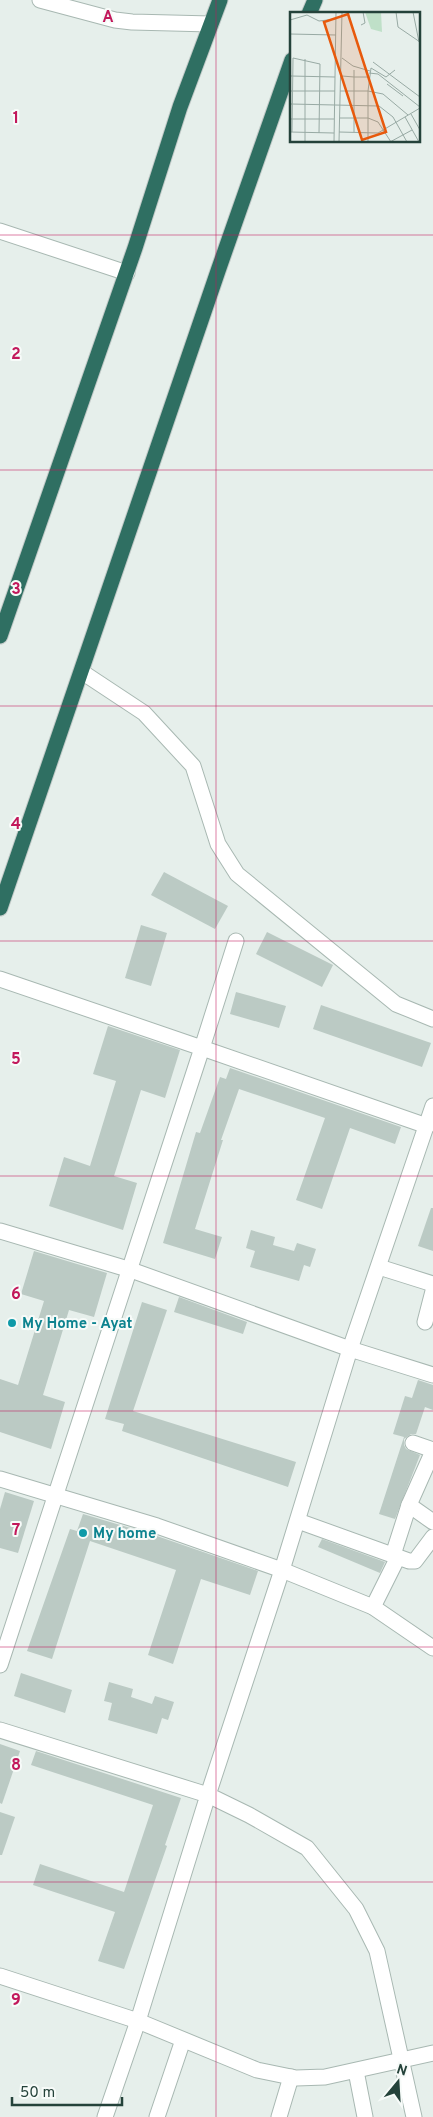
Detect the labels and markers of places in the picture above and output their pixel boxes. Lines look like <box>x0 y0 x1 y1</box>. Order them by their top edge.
place label: My Home - Ayat <box>22 1315 132 1334</box>
marker: My Home - Ayat <box>6 1317 18 1329</box>
place label: My home <box>93 1525 156 1544</box>
marker: My home <box>77 1527 89 1539</box>

